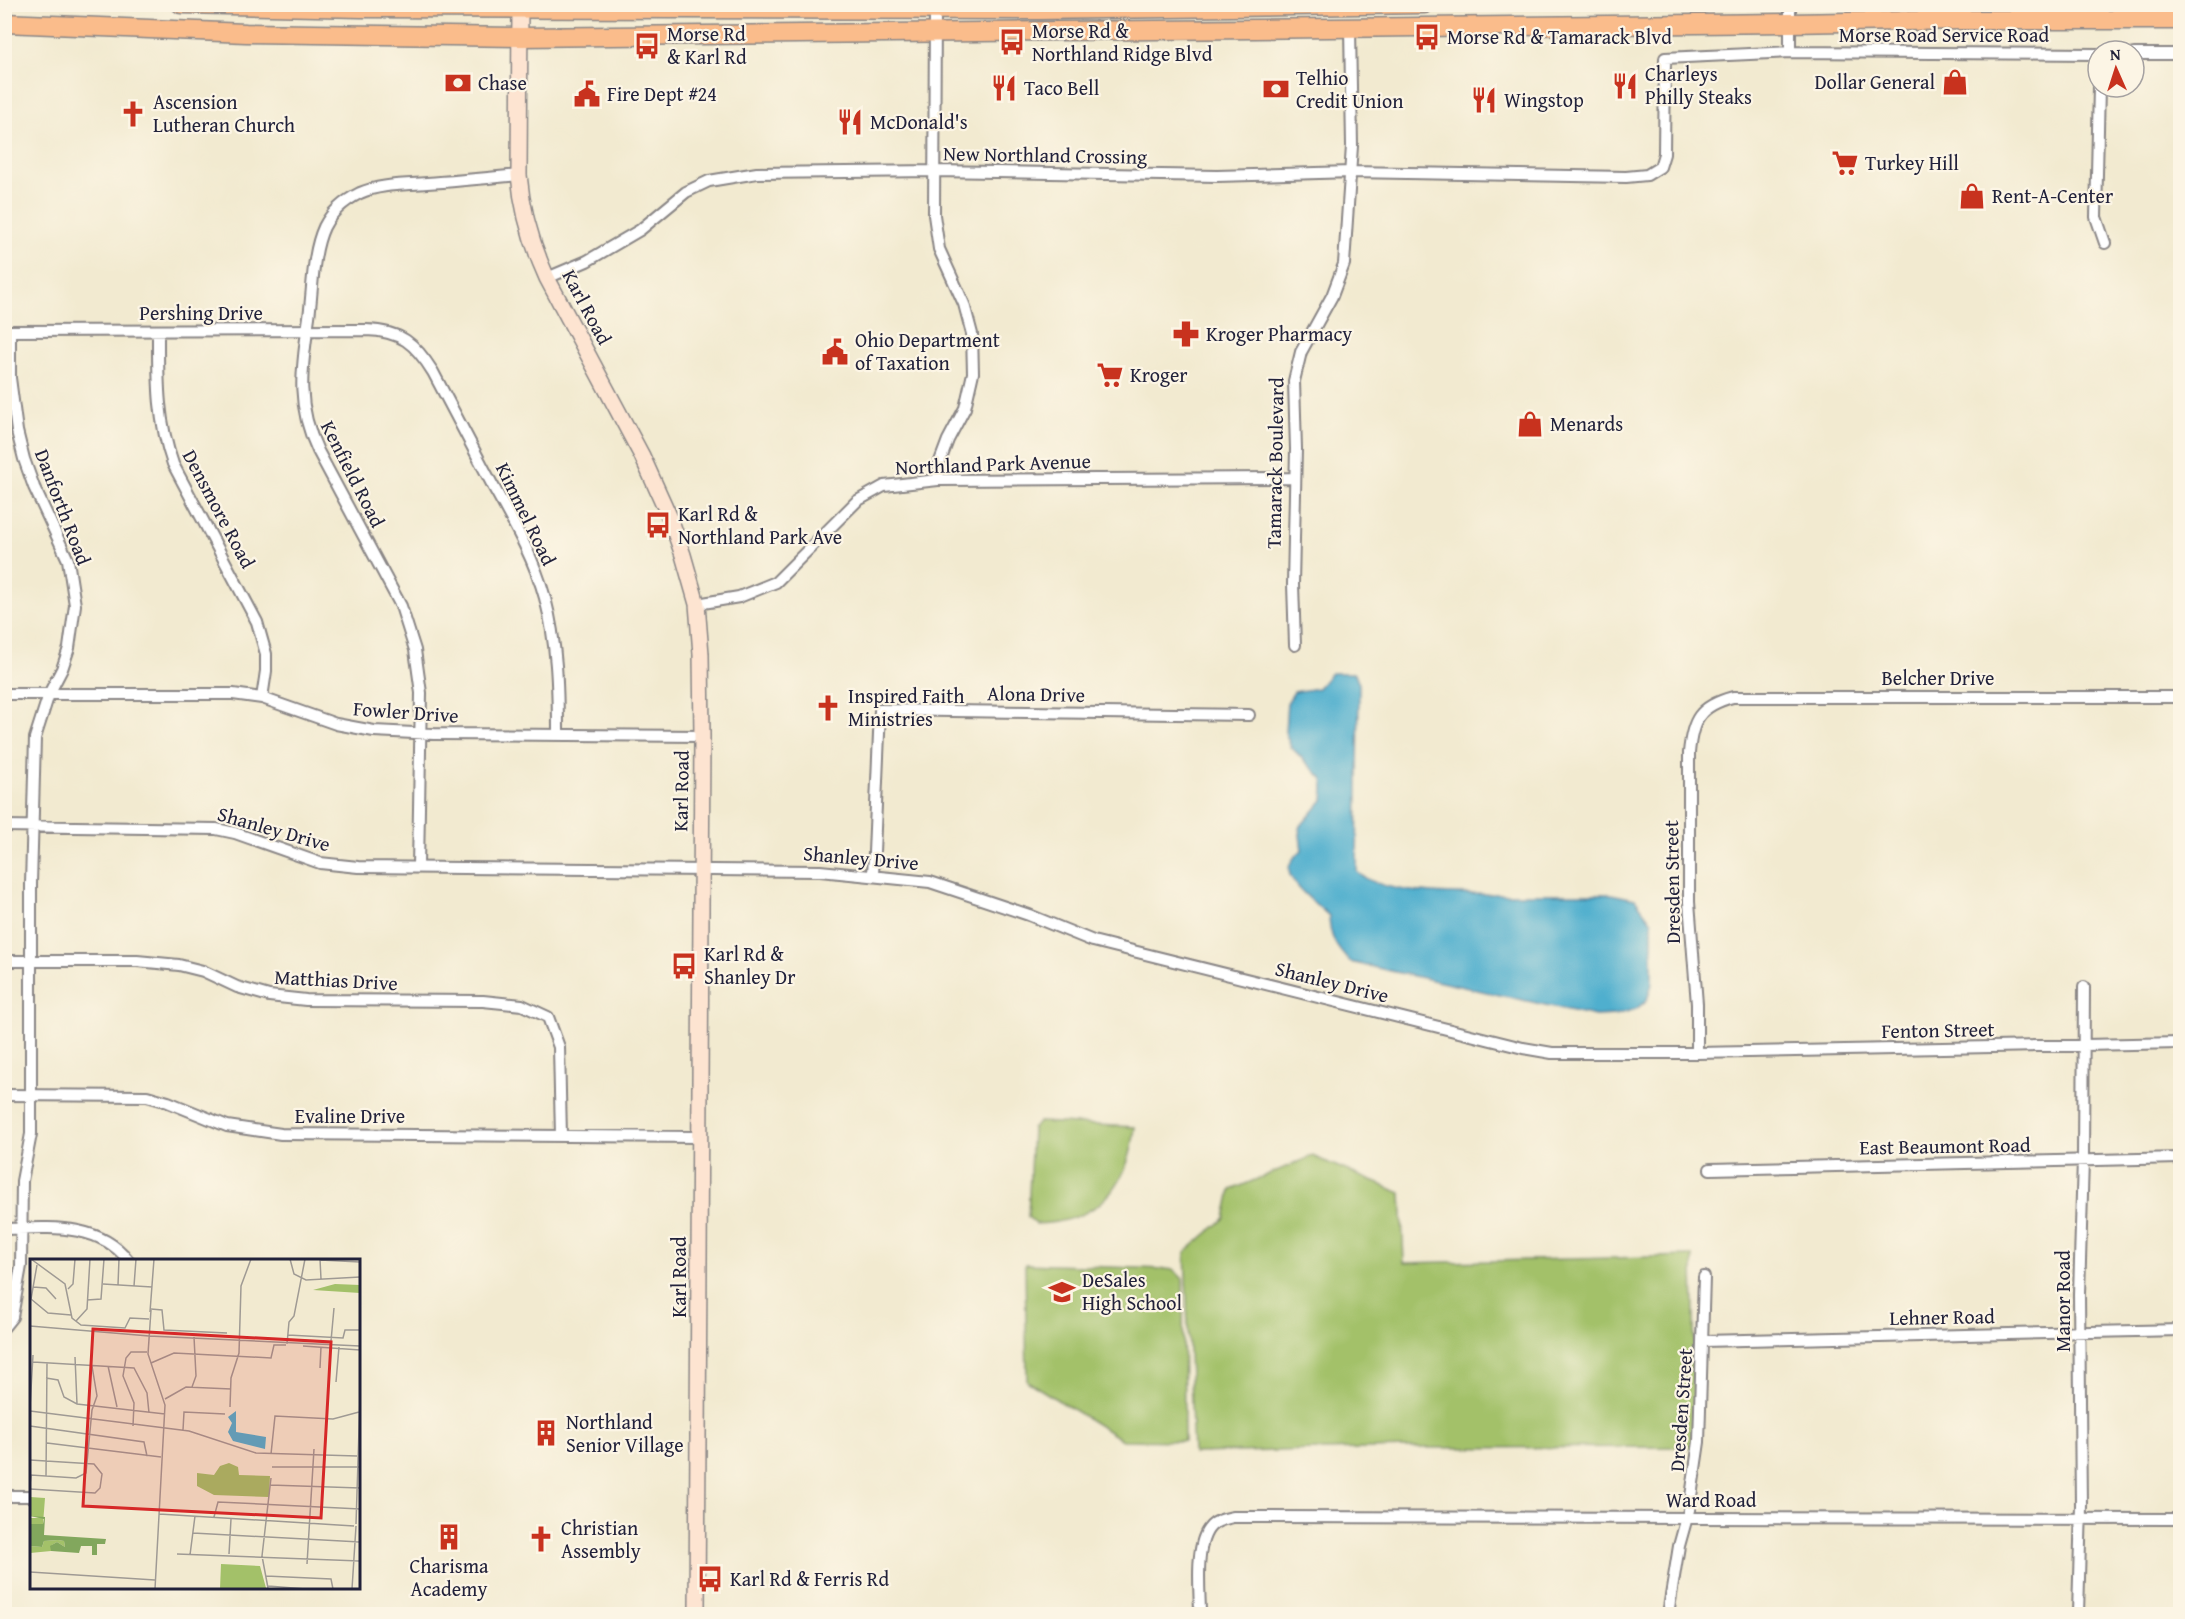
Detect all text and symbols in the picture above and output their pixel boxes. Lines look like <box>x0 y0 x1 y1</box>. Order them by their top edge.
place label: Morse Rd & Northland Ridge Blvd <box>1032 16 1213 68</box>
place label: Morse Rd & Karl Rd <box>667 19 747 71</box>
street label: Morse Road Service Road <box>1839 20 2049 49</box>
bus stop icon: Morse Rd & Tamarack Blvd <box>1412 22 1442 52</box>
place label: Morse Rd & Tamarack Blvd <box>1447 22 1672 51</box>
bus stop icon: Morse Rd & Northland Ridge Blvd <box>997 27 1027 57</box>
bus stop icon: Morse Rd & Karl Rd <box>632 31 662 61</box>
north arrow <box>2086 39 2146 99</box>
text: N <box>2109 42 2121 66</box>
place label: Charleys Philly Steaks <box>1645 59 1752 111</box>
place label: Telhio Credit Union <box>1296 63 1403 115</box>
place label: Dollar General <box>1814 67 1935 96</box>
shop icon: Dollar General <box>1940 67 1970 97</box>
bank icon: Chase <box>443 68 473 98</box>
place label: Chase <box>478 68 527 97</box>
restaurant icon: Charleys Philly Steaks <box>1610 71 1640 101</box>
restaurant icon: Taco Bell <box>989 73 1019 103</box>
place label: Taco Bell <box>1024 73 1100 102</box>
bank icon: Telhio Credit Union <box>1261 74 1291 104</box>
public building icon: Fire Dept #24 <box>572 79 602 109</box>
place label: Fire Dept #24 <box>607 79 717 108</box>
restaurant icon: Wingstop <box>1469 85 1499 115</box>
place label: Wingstop <box>1504 85 1584 114</box>
place label: Ascension Lutheran Church <box>153 87 295 139</box>
church icon: Ascension Lutheran Church <box>118 99 148 129</box>
restaurant icon: McDonald's <box>835 107 865 137</box>
place label: McDonald's <box>870 107 968 136</box>
street label: New Northland Crossing <box>943 138 1147 171</box>
supermarket icon: Turkey Hill <box>1830 148 1860 178</box>
place label: Turkey Hill <box>1865 148 1959 177</box>
shop icon: Rent-A-Center <box>1957 181 1987 211</box>
place label: Rent-A-Center <box>1992 181 2113 210</box>
street label: Karl Road <box>556 264 620 350</box>
street label: Pershing Drive <box>139 298 263 327</box>
pharmacy icon: Kroger Pharmacy <box>1171 319 1201 349</box>
place label: Kroger Pharmacy <box>1206 319 1352 348</box>
place label: Ohio Department of Taxation <box>855 325 1000 377</box>
public building icon: Ohio Department of Taxation <box>820 337 850 367</box>
supermarket icon: Kroger <box>1095 360 1125 390</box>
place label: Kroger <box>1130 360 1188 389</box>
street label: Tamarack Boulevard <box>1259 377 1290 549</box>
shop icon: Menards <box>1515 409 1545 439</box>
place label: Menards <box>1550 409 1623 438</box>
street label: Kenfield Road <box>314 415 393 533</box>
street label: Densmore Road <box>176 444 263 574</box>
street label: Danforth Road <box>28 445 99 569</box>
street label: Northland Park Avenue <box>895 446 1091 481</box>
street label: Kimmel Road <box>489 457 564 570</box>
place label: Karl Rd & Northland Park Ave <box>678 499 842 551</box>
bus stop icon: Karl Rd & Northland Park Ave <box>643 510 673 540</box>
street label: Belcher Drive <box>1881 663 1995 692</box>
street label: Alona Drive <box>987 678 1085 709</box>
place label: Inspired Faith Ministries <box>848 681 964 733</box>
street label: Fowler Drive <box>352 693 460 730</box>
church icon: Inspired Faith Ministries <box>813 693 843 723</box>
street label: Karl Road <box>665 750 696 832</box>
street label: Shanley Drive <box>214 799 334 858</box>
street label: Dresden Street <box>1656 820 1687 944</box>
street label: Shanley Drive <box>802 838 920 877</box>
place label: Karl Rd & Shanley Dr <box>704 939 795 991</box>
bus stop icon: Karl Rd & Shanley Dr <box>669 951 699 981</box>
street label: Shanley Drive <box>1272 953 1392 1010</box>
street label: Matthias Drive <box>274 962 398 997</box>
street label: Fenton Street <box>1881 1014 1995 1045</box>
street label: Evaline Drive <box>295 1101 405 1130</box>
street label: East Beaumont Road <box>1859 1130 2031 1161</box>
street label: Karl Road <box>664 1236 693 1318</box>
street label: Manor Road <box>2048 1250 2077 1352</box>
inset map <box>30 1259 360 1589</box>
place label: DeSales High School <box>1082 1265 1182 1317</box>
school or university icon: DeSales High School <box>1047 1277 1077 1307</box>
street label: Lehner Road <box>1889 1301 1995 1332</box>
street label: Dresden Street <box>1662 1347 1699 1473</box>
place label: Northland Senior Village <box>566 1407 684 1459</box>
building icon: Northland Senior Village <box>531 1418 561 1448</box>
street label: Ward Road <box>1666 1485 1757 1514</box>
place label: Christian Assembly <box>561 1513 641 1565</box>
building icon: Charisma Academy <box>434 1522 464 1552</box>
church icon: Christian Assembly <box>526 1524 556 1554</box>
place label: Charisma Academy <box>409 1551 489 1603</box>
bus stop icon: Karl Rd & Ferris Rd <box>695 1564 725 1594</box>
place label: Karl Rd & Ferris Rd <box>730 1564 889 1593</box>

